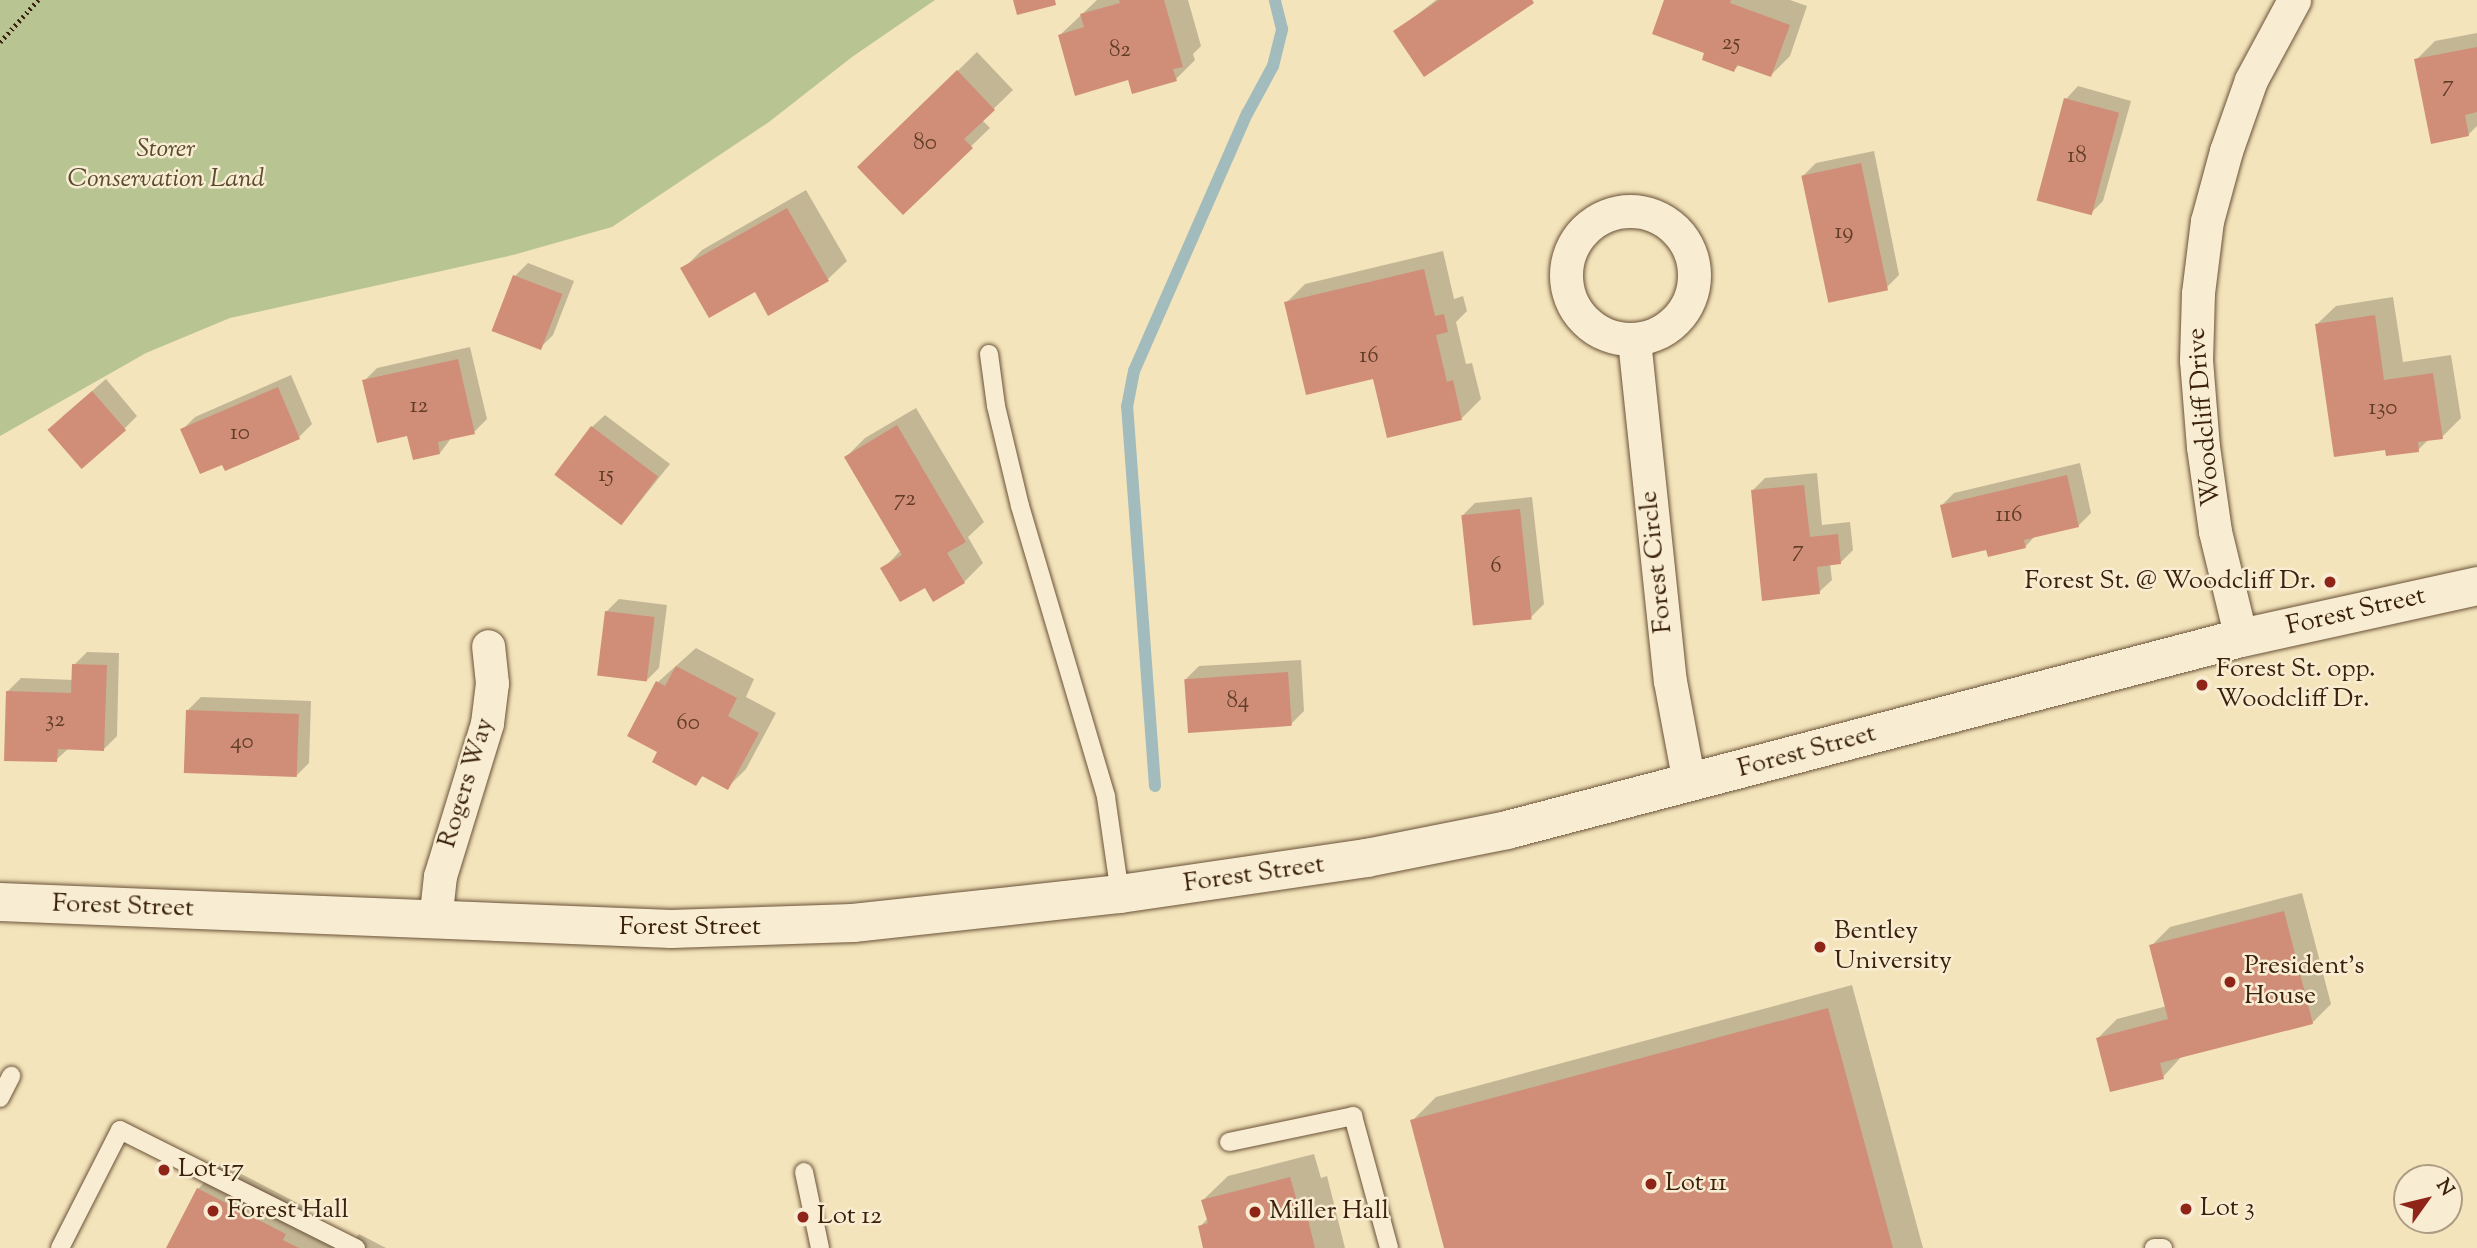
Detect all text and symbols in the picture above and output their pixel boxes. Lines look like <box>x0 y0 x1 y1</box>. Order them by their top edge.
house number: 25 <box>1722 30 1740 58</box>
house number: 82 <box>1109 37 1131 65</box>
house number: 7 <box>2442 72 2454 100</box>
house number: 80 <box>913 130 937 158</box>
park label: Storer Conservation Land <box>67 134 265 196</box>
house number: 18 <box>2067 143 2087 171</box>
house number: 19 <box>1835 219 1853 247</box>
street label: Woodcliff Drive <box>2182 326 2228 508</box>
house number: 16 <box>1359 343 1379 371</box>
house number: 12 <box>410 393 428 421</box>
house number: 130 <box>2368 395 2398 423</box>
house number: 10 <box>230 420 250 448</box>
house number: 15 <box>598 462 614 490</box>
house number: 72 <box>894 486 916 514</box>
street label: Forest Circle <box>1634 489 1680 635</box>
house number: 116 <box>1995 502 2023 530</box>
house number: 7 <box>1792 537 1804 565</box>
house number: 6 <box>1490 553 1502 581</box>
place label: Forest St. @ Woodcliff Dr. <box>2024 566 2316 598</box>
marker: Forest St. @ Woodcliff Dr. <box>2322 574 2338 590</box>
street label: Forest Street <box>2283 581 2429 643</box>
place label: Forest St. opp. Woodcliff Dr. <box>2216 654 2376 716</box>
marker: Forest St. opp. Woodcliff Dr. <box>2194 677 2210 693</box>
house number: 84 <box>1227 688 1249 716</box>
house number: 32 <box>45 707 65 735</box>
house number: 60 <box>676 710 700 738</box>
street label: Rogers Way <box>432 714 502 852</box>
street label: Forest Street <box>1734 719 1880 785</box>
house number: 40 <box>230 729 254 757</box>
street label: Forest Street <box>1182 850 1326 900</box>
street label: Forest Street <box>52 889 194 925</box>
street label: Forest Street <box>619 912 761 944</box>
place label: Bentley University <box>1834 916 1952 978</box>
marker: Bentley University <box>1812 939 1828 955</box>
place label: President's House <box>2244 951 2364 1012</box>
marker: President's House <box>2222 974 2238 990</box>
place label: Lot 17 <box>178 1154 244 1186</box>
marker: Lot 17 <box>156 1162 172 1178</box>
north arrow <box>2393 1164 2463 1234</box>
place label: Lot 11 <box>1665 1168 1727 1200</box>
text: N <box>2429 1174 2460 1202</box>
marker: Lot 11 <box>1643 1176 1659 1192</box>
place label: Lot 3 <box>2200 1193 2255 1225</box>
place label: Forest Hall <box>227 1195 349 1227</box>
place label: Miller Hall <box>1269 1196 1389 1228</box>
place label: Lot 12 <box>817 1201 882 1233</box>
marker: Lot 3 <box>2178 1201 2194 1217</box>
marker: Forest Hall <box>205 1203 221 1219</box>
marker: Miller Hall <box>1247 1204 1263 1220</box>
marker: Lot 12 <box>795 1209 811 1225</box>

